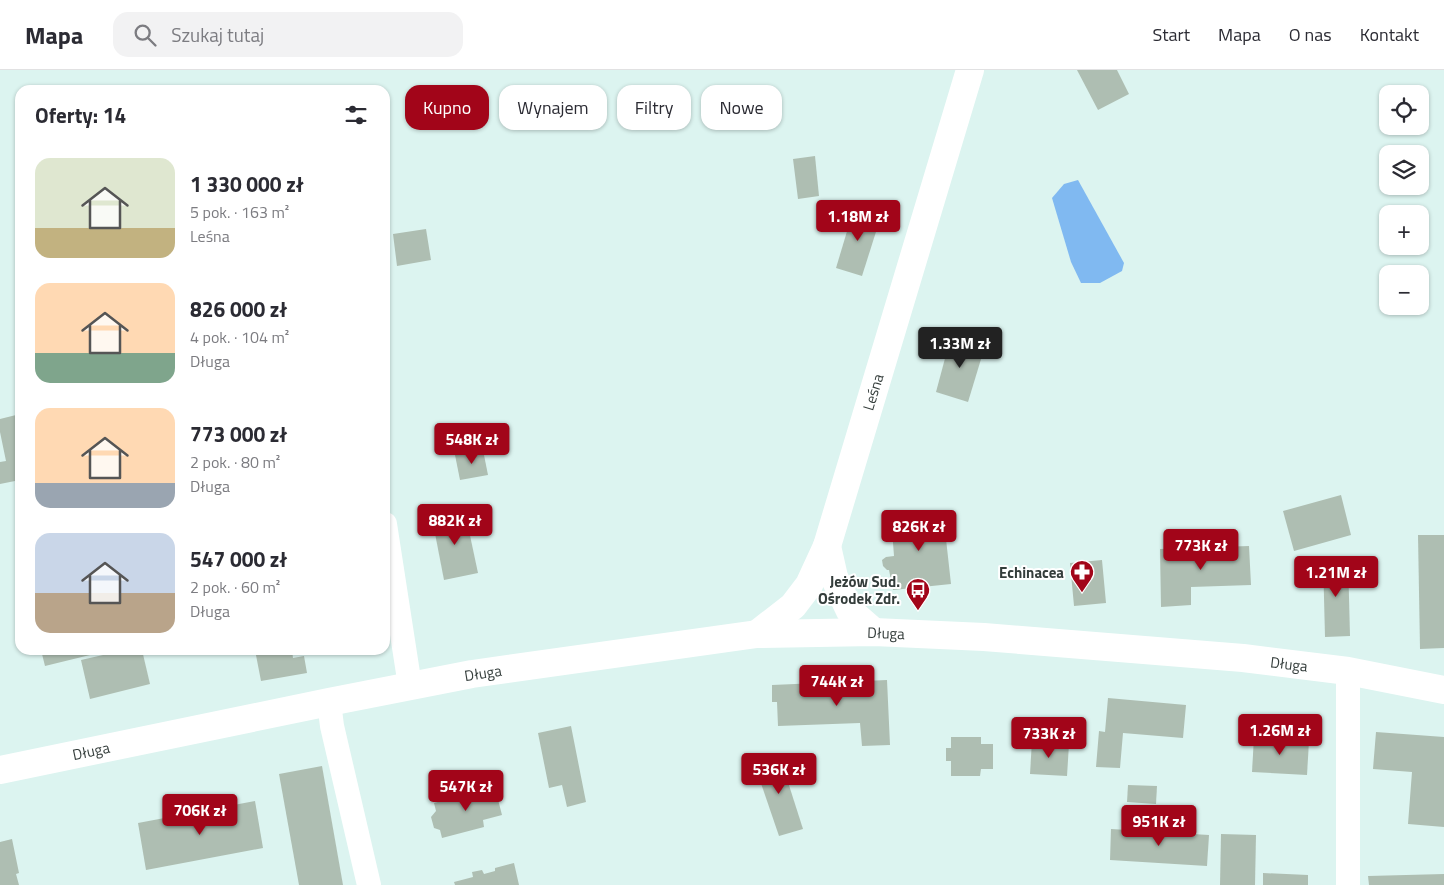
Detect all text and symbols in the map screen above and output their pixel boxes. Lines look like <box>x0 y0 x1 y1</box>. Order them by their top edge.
search box <box>113 12 463 57</box>
text: Mapa <box>25 17 83 53</box>
text: Szukaj tutaj <box>171 20 264 49</box>
icon: search <box>131 21 159 49</box>
text: Start <box>1153 21 1190 48</box>
text: Mapa <box>1218 21 1261 48</box>
text: O nas <box>1289 21 1332 48</box>
text: Kontakt <box>1360 21 1419 48</box>
chip: Kupno <box>405 85 489 130</box>
chip: Wynajem <box>499 85 607 130</box>
chip: Filtry <box>617 85 691 130</box>
chip: Nowe <box>701 85 782 130</box>
map controls <box>1379 85 1429 315</box>
button: locate <box>1379 85 1429 135</box>
text: Oferty: 14 <box>35 99 126 131</box>
icon: filters <box>342 101 370 129</box>
button: layers <box>1379 145 1429 195</box>
text: 1 330 000 zł <box>190 168 304 200</box>
icon: home <box>75 178 135 238</box>
text: 5 pok. · 163 m² <box>190 200 289 224</box>
pin: 1.18M zł <box>806 200 910 242</box>
text: 1.18M zł <box>827 204 889 228</box>
button: + <box>1379 205 1429 255</box>
text: Leśna <box>190 224 230 248</box>
button: − <box>1379 265 1429 315</box>
text: 826 000 zł <box>190 293 287 325</box>
icon: home <box>75 303 135 363</box>
text: 4 pok. · 104 m² <box>190 325 289 349</box>
pin: 1.33M zł <box>908 326 1012 369</box>
text: 1.33M zł <box>929 331 991 355</box>
text: Długa <box>190 349 230 373</box>
street label: Leśna <box>857 370 890 413</box>
text: 773 000 zł <box>190 418 287 450</box>
pin: 548K zł <box>426 422 518 465</box>
text: 548K zł <box>445 427 499 451</box>
icon: home <box>75 428 135 488</box>
text: 2 pok. · 80 m² <box>190 450 280 474</box>
text: Długa <box>190 474 230 498</box>
pin: 882K zł <box>409 504 501 546</box>
text: 882K zł <box>428 508 482 532</box>
pin: 826K zł <box>873 510 965 552</box>
text: 826K zł <box>892 514 946 538</box>
pin: 773K zł <box>1155 528 1247 571</box>
text: 773K zł <box>1174 533 1228 557</box>
text: 547 000 zł <box>190 543 287 575</box>
icon: home <box>75 553 135 613</box>
pin: 1.21M zł <box>1284 556 1388 598</box>
pharmacy icon: Echinacea <box>1069 559 1095 593</box>
text: 1.21M zł <box>1305 560 1367 584</box>
place label: Echinacea <box>999 561 1064 584</box>
place label: Jeżów Sud. Ośrodek Zdr. <box>818 570 900 610</box>
text: 2 pok. · 60 m² <box>190 575 280 599</box>
bus stop icon: Jeżów Sud. Ośrodek Zdr. <box>905 577 931 611</box>
text: Długa <box>190 599 230 623</box>
street label: Długa <box>867 621 906 645</box>
street label: Długa <box>1269 650 1310 678</box>
street label: Długa <box>463 659 504 687</box>
pin: 744K zł <box>791 664 883 707</box>
text: 744K zł <box>810 669 864 693</box>
pin: 1.26M zł <box>1228 714 1332 756</box>
pin: 733K zł <box>1003 716 1095 759</box>
text: 1.26M zł <box>1249 718 1311 742</box>
text: 733K zł <box>1022 721 1076 745</box>
street label: Długa <box>70 736 112 766</box>
pin: 536K zł <box>733 752 825 795</box>
text: 536K zł <box>752 757 806 781</box>
pin: 547K zł <box>420 770 512 812</box>
text: 547K zł <box>439 774 493 798</box>
pin: 706K zł <box>154 794 246 836</box>
text: 706K zł <box>173 798 227 822</box>
pin: 951K zł <box>1113 804 1205 847</box>
text: 951K zł <box>1132 809 1186 833</box>

